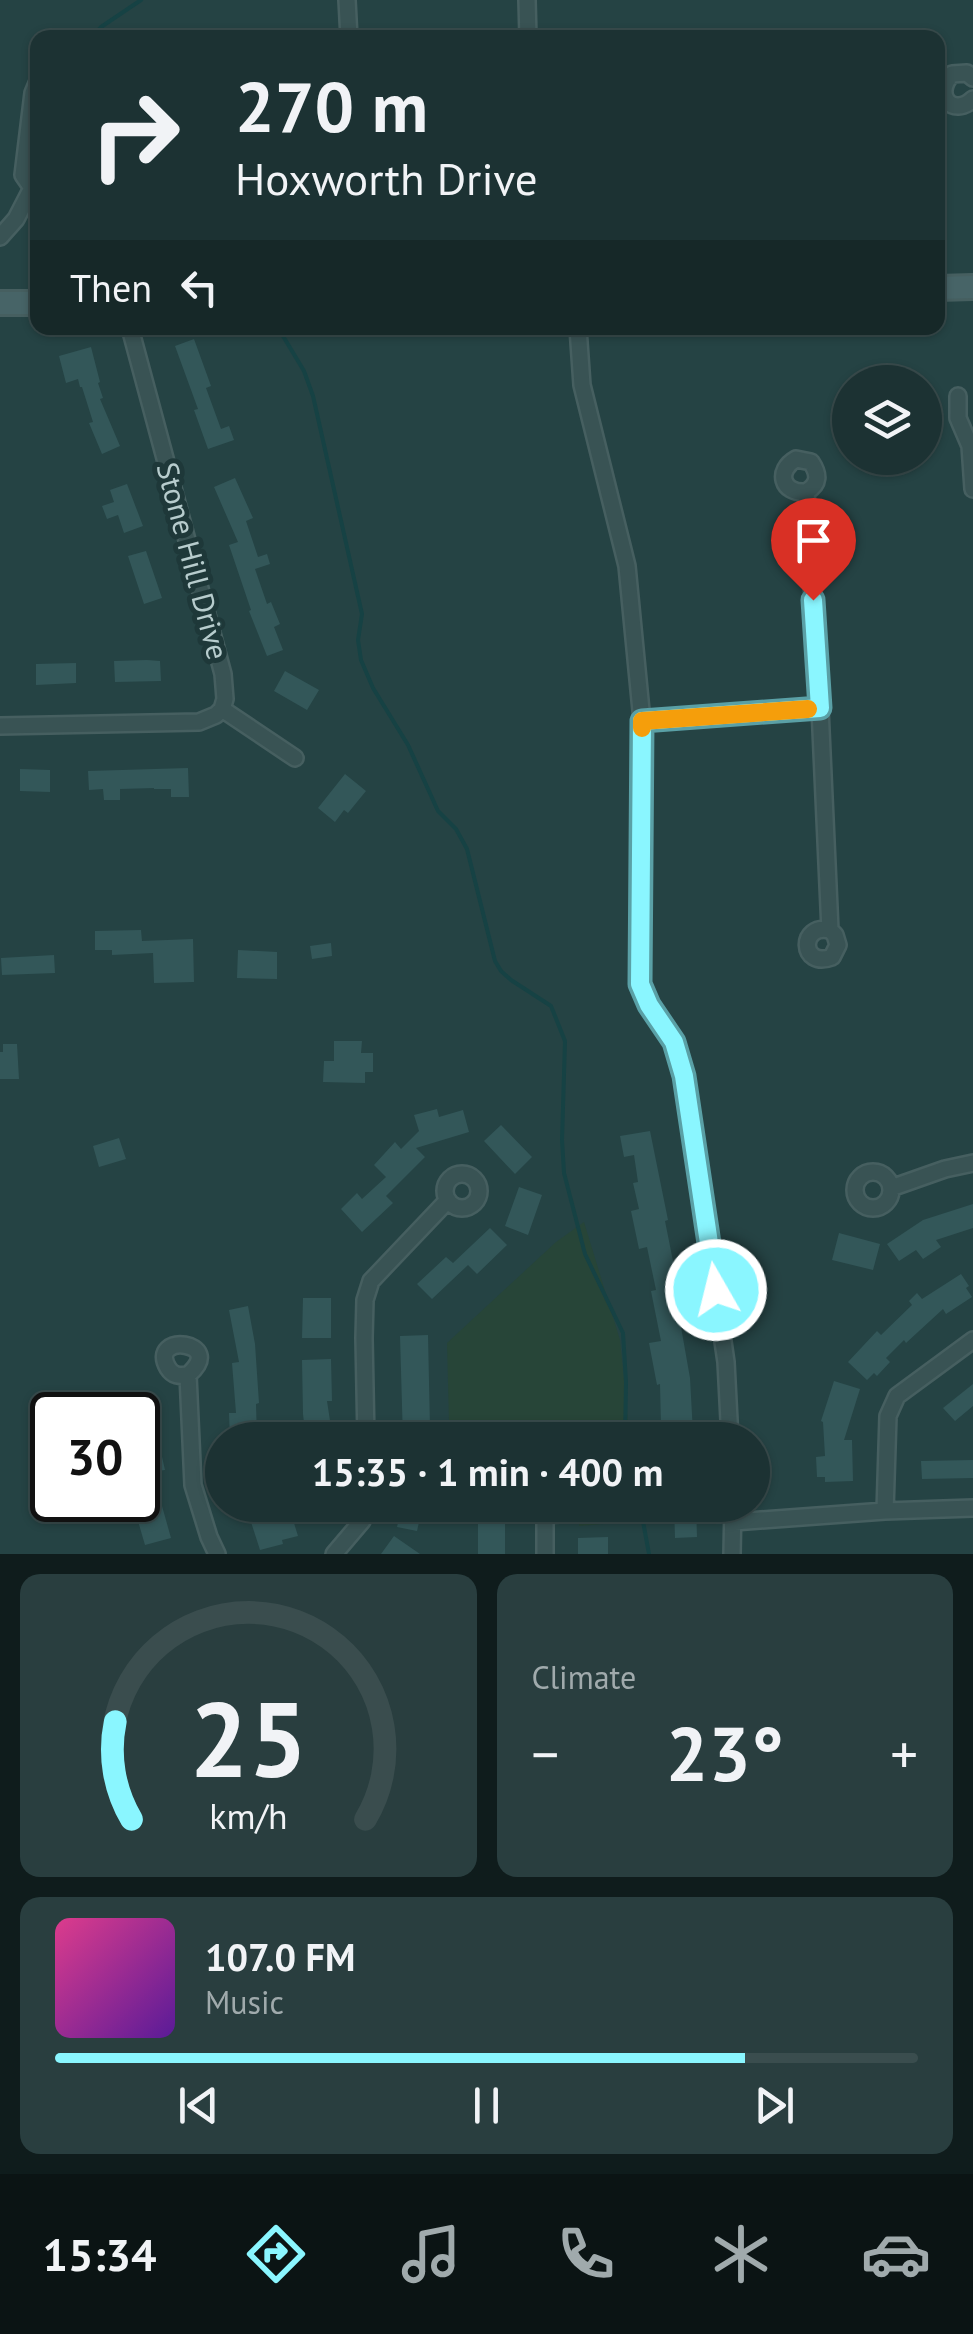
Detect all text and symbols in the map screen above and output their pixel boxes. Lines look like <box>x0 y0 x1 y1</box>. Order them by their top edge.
text: 270 m <box>235 61 428 151</box>
icon: right <box>70 70 200 200</box>
text: Hoxworth Drive <box>235 149 538 207</box>
icon: left <box>172 260 227 315</box>
text: Then <box>70 263 152 312</box>
map controls <box>832 365 942 475</box>
button: layers <box>832 365 942 475</box>
street label: Stone Hill Drive <box>148 458 238 663</box>
pin <box>771 498 856 601</box>
icon: arrive <box>786 513 841 568</box>
position arrow <box>664 1238 768 1342</box>
speed limit sign: 30 <box>30 1392 160 1522</box>
text: 15:35 · 1 min · 400 m <box>312 1447 663 1496</box>
text: Climate <box>532 1656 636 1698</box>
text: 25 <box>189 1671 307 1806</box>
text: 23° <box>666 1705 784 1802</box>
text: − <box>532 1718 559 1789</box>
text: + <box>890 1718 918 1789</box>
text: km/h <box>209 1793 287 1839</box>
text: 107.0 FM <box>205 1932 355 1981</box>
text: Music <box>205 1981 284 2023</box>
icon: previous <box>171 2078 226 2133</box>
icon: pause <box>459 2078 514 2133</box>
icon: next <box>747 2078 802 2133</box>
icon: directions <box>241 2219 311 2289</box>
icon: music <box>396 2219 466 2289</box>
icon: phone <box>551 2219 621 2289</box>
icon: climate <box>706 2219 776 2289</box>
icon: car <box>861 2219 931 2289</box>
text: 15:34 <box>42 2225 157 2283</box>

